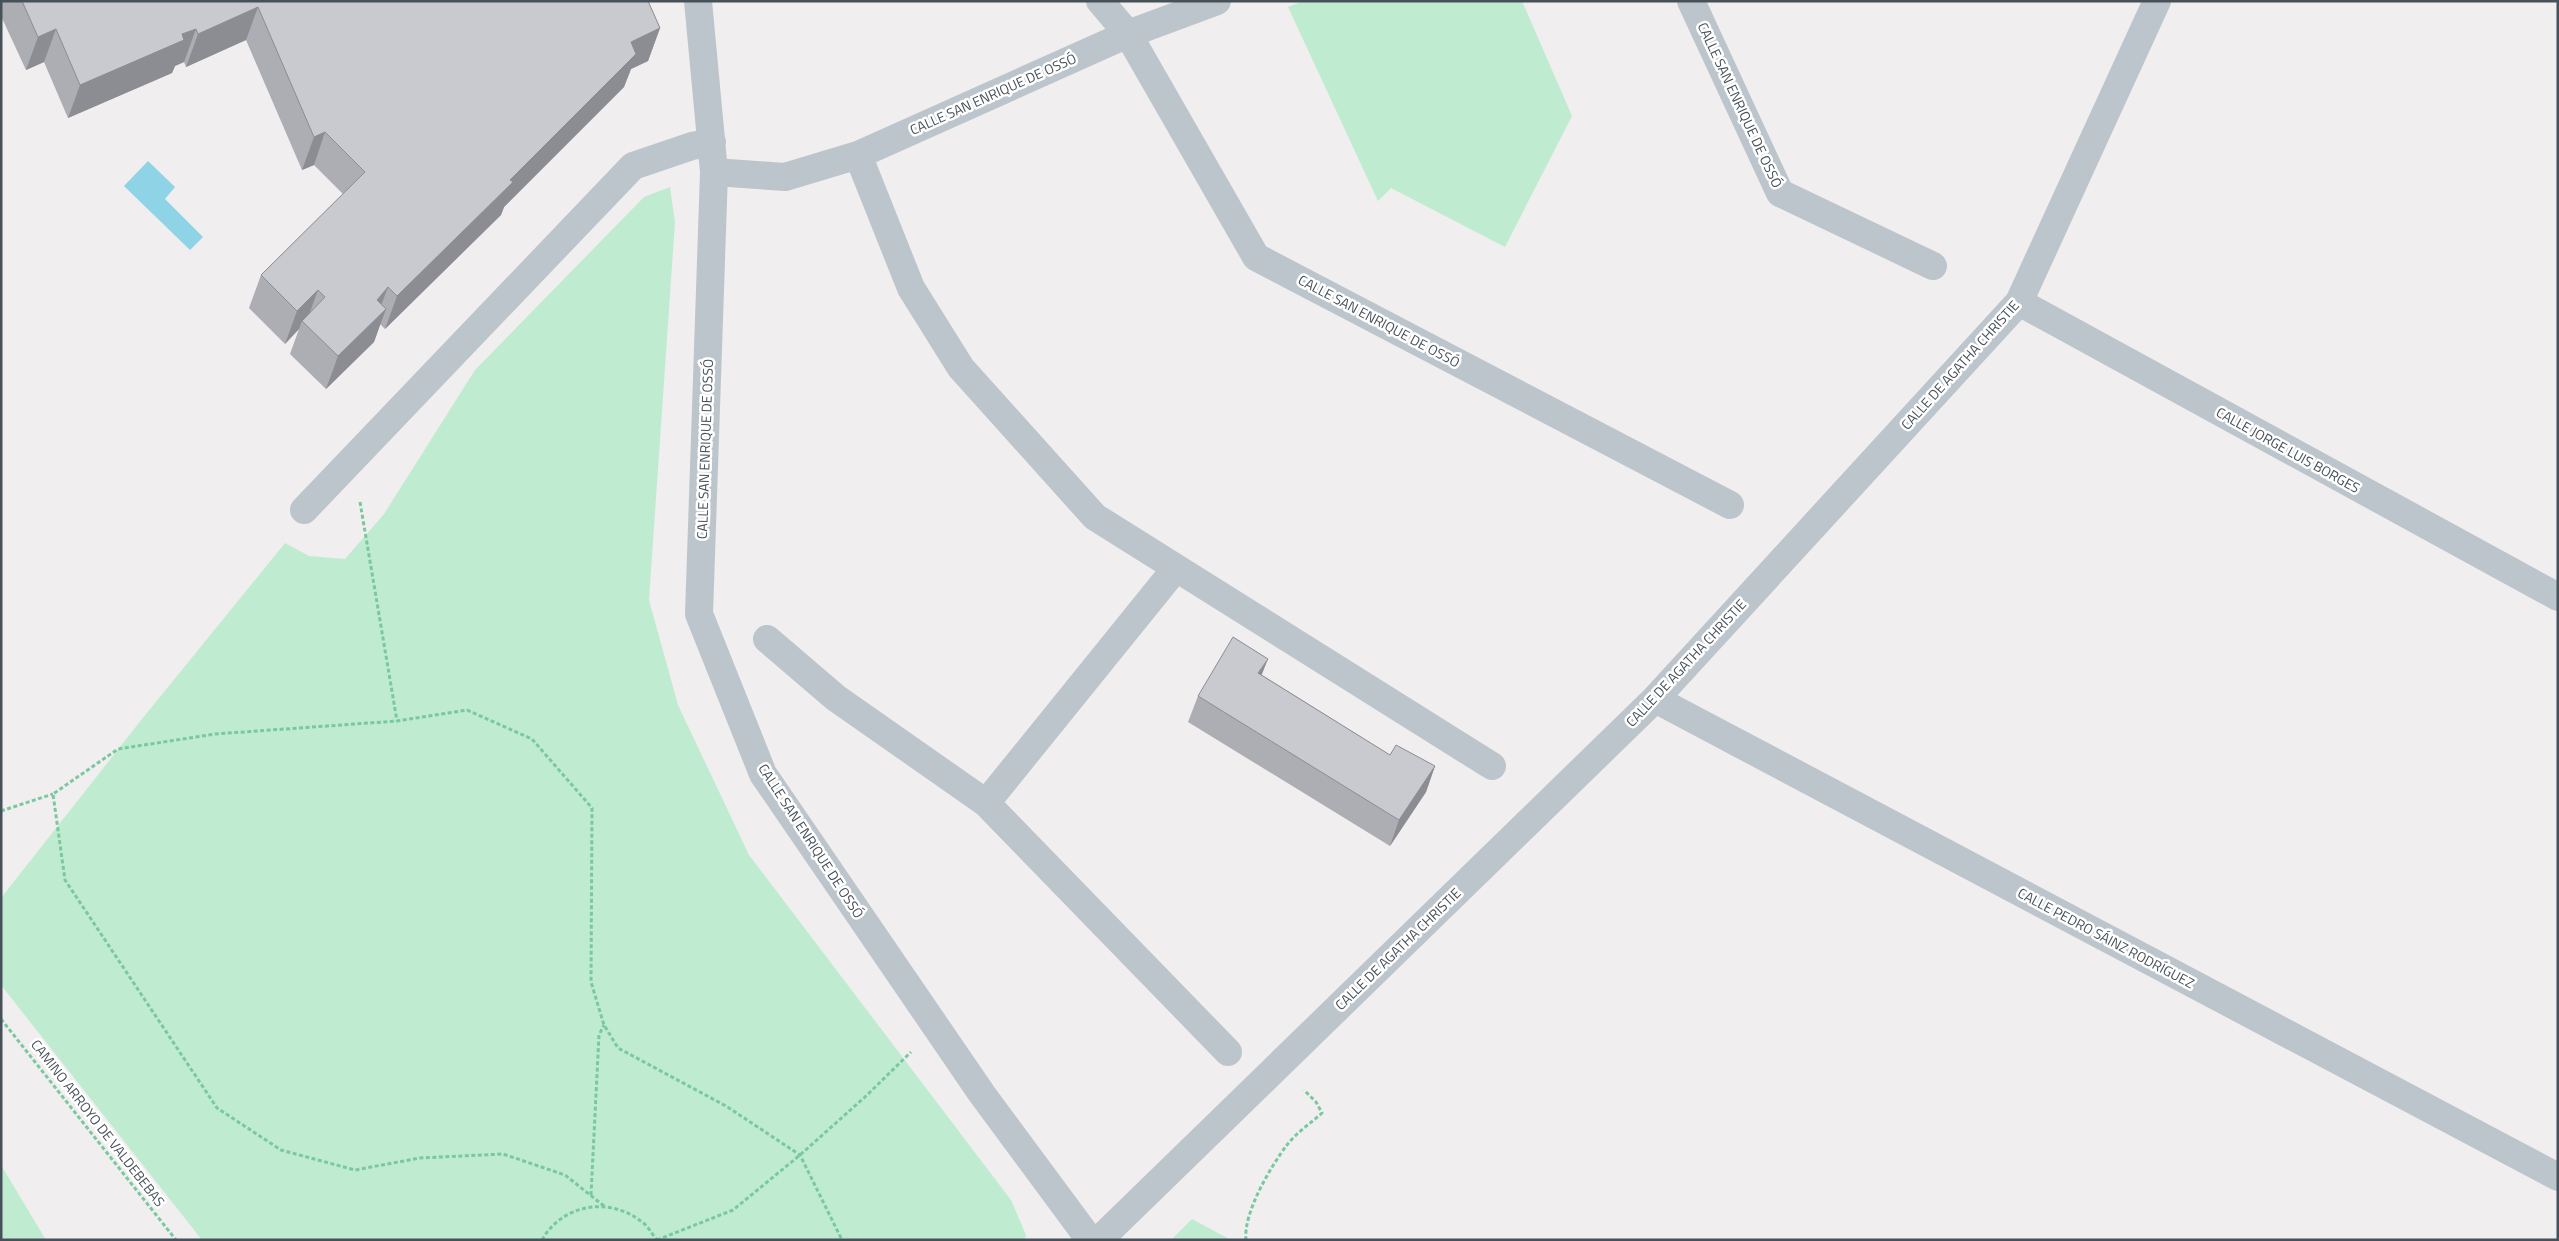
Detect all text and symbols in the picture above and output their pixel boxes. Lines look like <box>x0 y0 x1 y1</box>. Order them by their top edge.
street label: CALLE SAN ENRIQUE DE OSSÓ <box>1693 19 1788 191</box>
street label: CALLE SAN ENRIQUE DE OSSÓ <box>906 47 1079 140</box>
street label: CALLE SAN ENRIQUE DE OSSÓ <box>1295 269 1464 372</box>
street label: CALLE DE AGATHA CHRISTIE <box>1896 295 2024 434</box>
street label: CALLE SAN ENRIQUE DE OSSÓ <box>691 358 718 539</box>
street label: CALLE JORGE LUIS BORGES <box>2212 401 2364 498</box>
street label: CALLE DE AGATHA CHRISTIE <box>1621 594 1751 731</box>
street label: CALLE SAN ENRIQUE DE OSSÓ <box>753 759 869 922</box>
street label: CALLE PEDRO SÁINZ RODRÍGUEZ <box>2014 882 2198 993</box>
street label: CALLE DE AGATHA CHRISTIE <box>1330 883 1466 1015</box>
street label: CAMINO ARROYO DE VALDEBEBAS <box>26 1035 170 1211</box>

